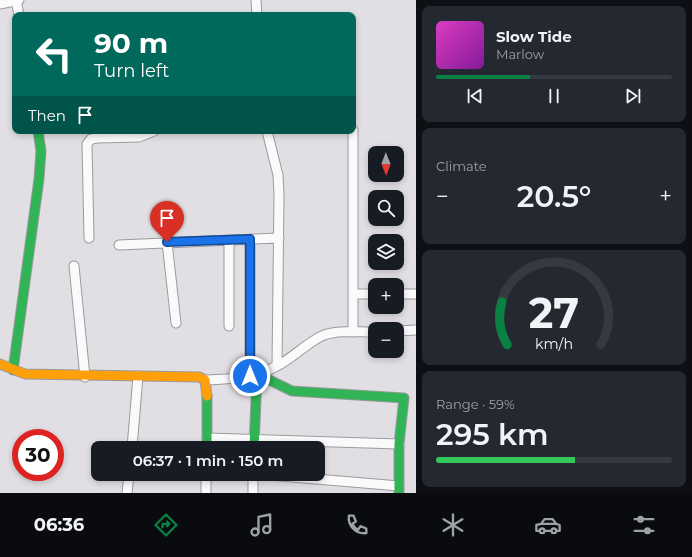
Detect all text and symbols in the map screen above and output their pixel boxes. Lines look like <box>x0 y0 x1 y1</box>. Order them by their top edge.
text: 90 m <box>94 26 168 60</box>
text: Slow Tide <box>496 27 572 46</box>
icon: left <box>28 28 80 80</box>
text: Marlow <box>496 46 544 62</box>
text: Turn left <box>94 60 169 82</box>
icon: previous <box>464 85 486 107</box>
icon: pause <box>543 85 565 107</box>
icon: next <box>622 85 644 107</box>
icon: arrive <box>74 104 96 126</box>
text: Then <box>28 106 66 125</box>
north arrow <box>368 146 404 182</box>
map controls <box>368 146 404 358</box>
text: Climate <box>436 158 487 174</box>
text: 20.5° <box>517 178 591 215</box>
text: − <box>436 183 449 210</box>
text: + <box>659 183 672 210</box>
button: search <box>368 190 404 226</box>
pin <box>150 201 184 242</box>
icon: arrive <box>156 207 178 229</box>
button: layers <box>368 234 404 270</box>
button: + <box>368 278 404 314</box>
text: 27 <box>529 288 579 338</box>
button: − <box>368 322 404 358</box>
text: km/h <box>535 335 573 353</box>
position arrow <box>229 355 271 397</box>
text: Range · 59% <box>436 396 515 412</box>
text: 295 km <box>436 416 549 453</box>
speed limit sign: 30 <box>12 429 64 481</box>
text: 06:37 · 1 min · 150 m <box>133 451 283 470</box>
icon: directions <box>152 511 180 539</box>
icon: music <box>248 511 276 539</box>
icon: phone <box>343 511 371 539</box>
icon: climate <box>439 511 467 539</box>
icon: car <box>534 511 562 539</box>
icon: filters <box>630 511 658 539</box>
text: 06:36 <box>34 514 84 536</box>

